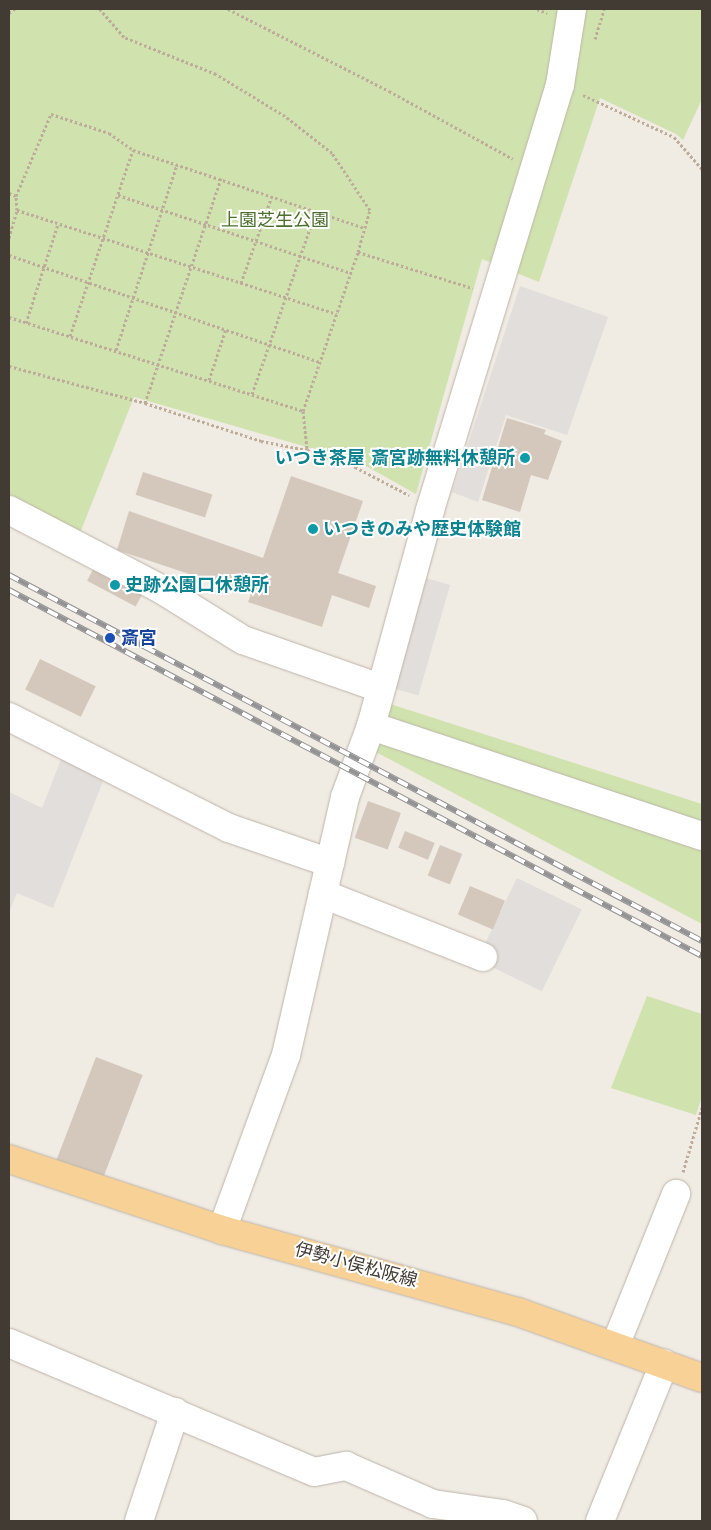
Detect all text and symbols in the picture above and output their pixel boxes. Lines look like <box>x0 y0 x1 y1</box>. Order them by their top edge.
park label: 上園芝生公園 <box>221 209 329 231</box>
place label: いつき茶屋 斎宮跡無料休憩所 <box>275 447 515 469</box>
marker: いつき茶屋 斎宮跡無料休憩所 <box>519 452 531 464</box>
place label: いつきのみや歴史体験館 <box>323 518 521 540</box>
marker: いつきのみや歴史体験館 <box>307 523 319 535</box>
place label: 史跡公園口休憩所 <box>125 574 269 596</box>
marker: 史跡公園口休憩所 <box>109 579 121 591</box>
place label: 斎宮 <box>121 627 157 649</box>
marker: 斎宮 <box>103 631 117 645</box>
street label: 伊勢小俣松阪線 <box>292 1238 420 1292</box>

